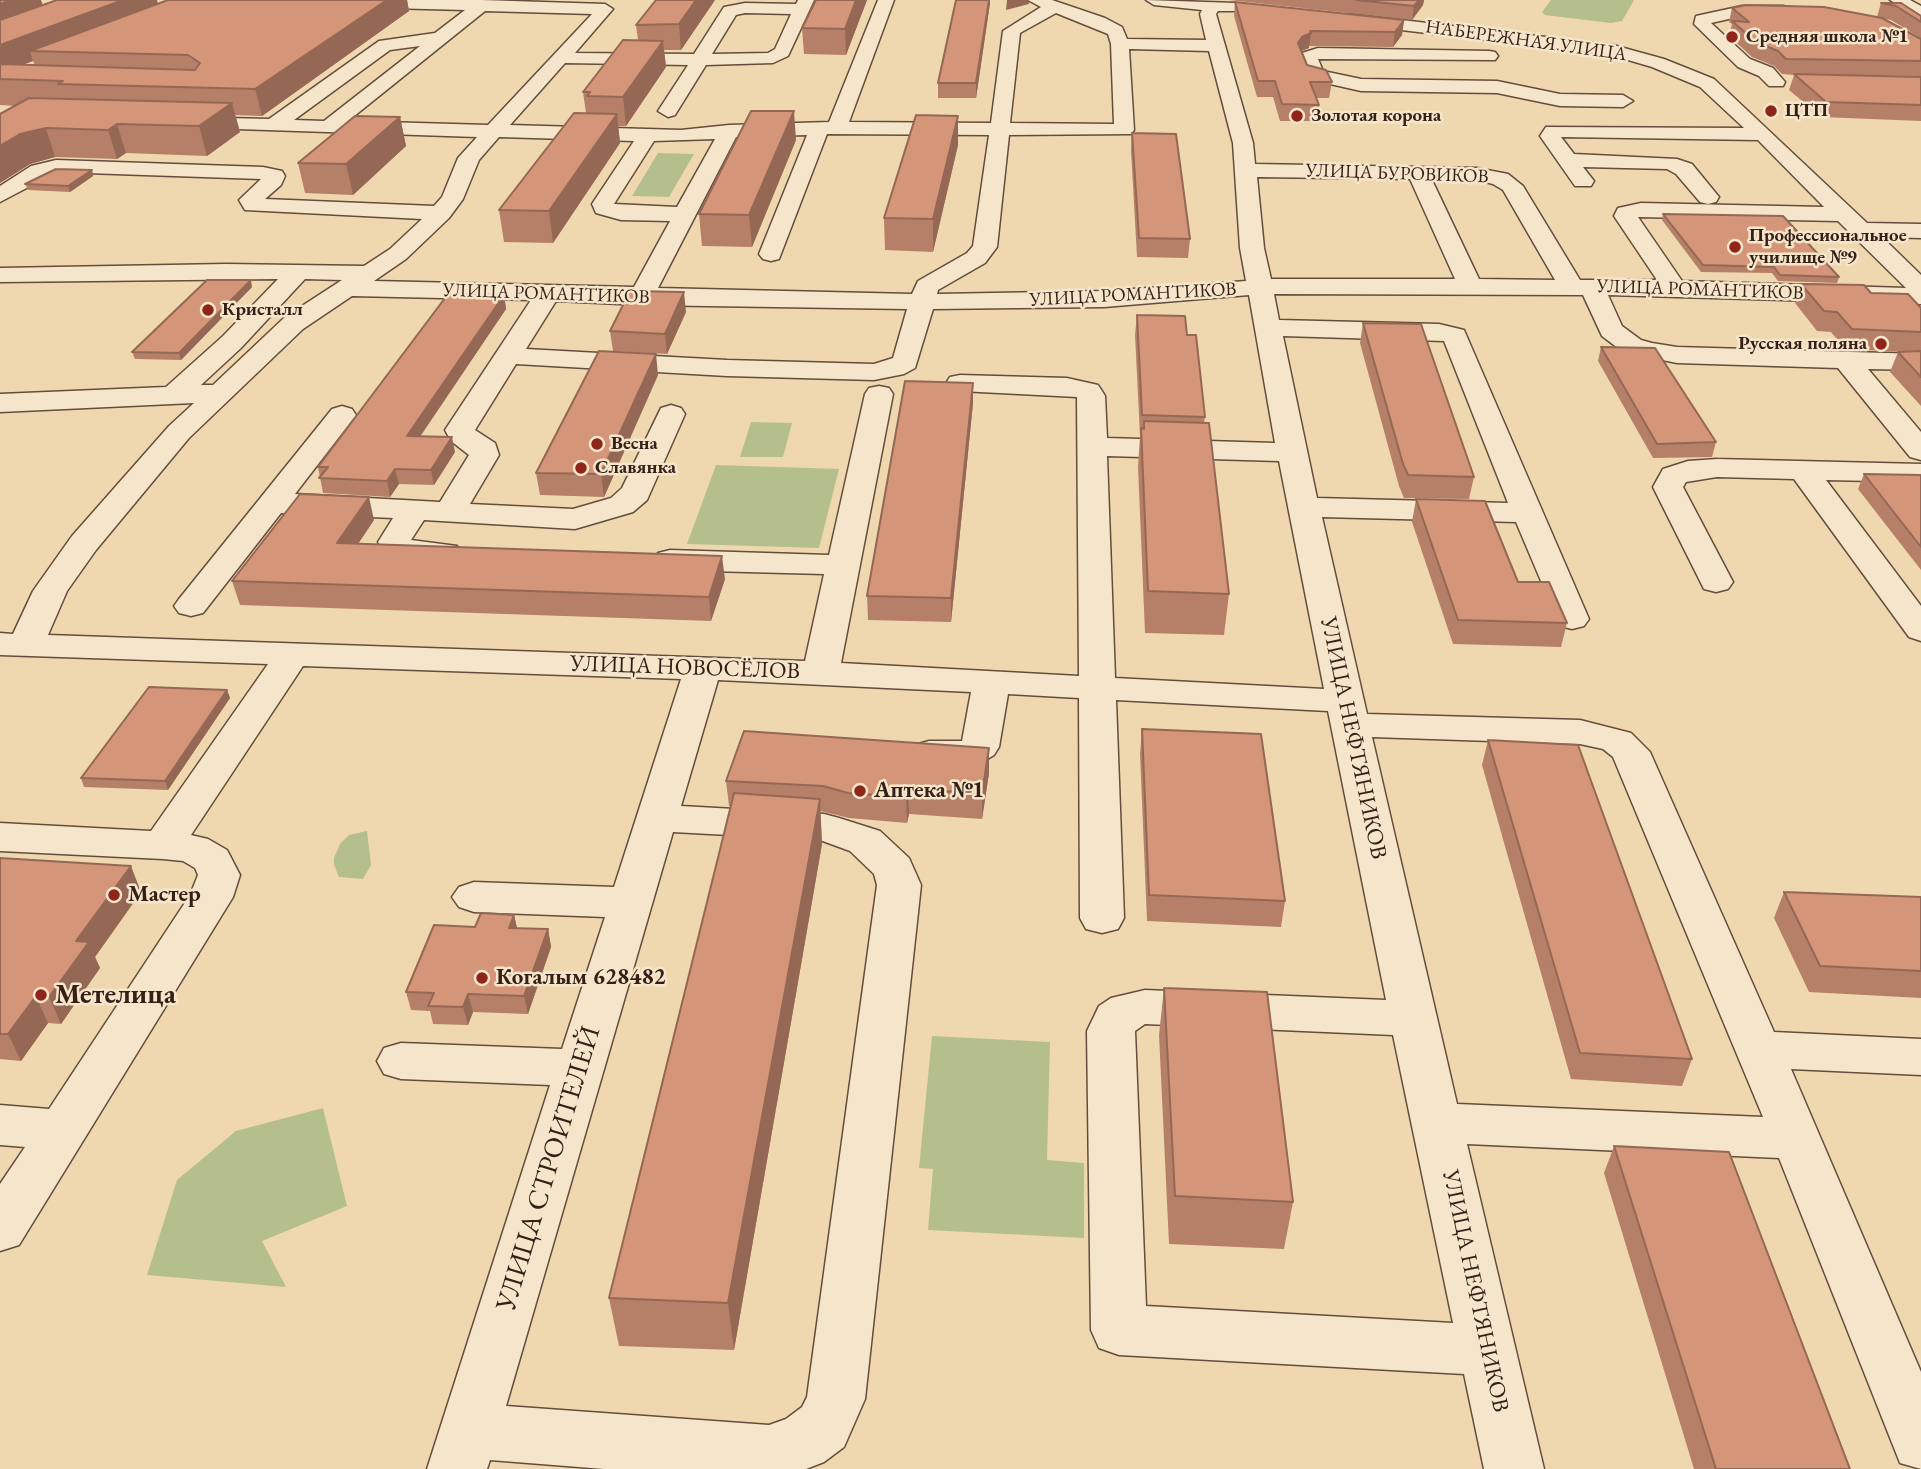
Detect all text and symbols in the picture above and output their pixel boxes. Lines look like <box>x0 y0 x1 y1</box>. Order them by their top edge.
street label: НАБЕРЕЖНАЯ УЛИЦА <box>1424 16 1628 66</box>
place label: Средняя школа №1 <box>1746 26 1908 48</box>
marker: Средняя школа №1 <box>1724 29 1740 45</box>
place label: ЦТП <box>1785 100 1828 122</box>
marker: ЦТП <box>1763 103 1779 119</box>
place label: Золотая корона <box>1311 105 1441 127</box>
marker: Золотая корона <box>1289 108 1305 124</box>
street label: УЛИЦА БУРОВИКОВ <box>1305 159 1489 189</box>
place label: Профессиональное училище №9 <box>1749 225 1907 269</box>
marker: Профессиональное училище №9 <box>1727 239 1743 255</box>
street label: УЛИЦА РОМАНТИКОВ <box>1596 275 1804 305</box>
street label: УЛИЦА РОМАНТИКОВ <box>1029 278 1237 312</box>
street label: УЛИЦА РОМАНТИКОВ <box>442 279 650 309</box>
place label: Кристалл <box>222 299 303 321</box>
marker: Кристалл <box>200 302 216 318</box>
place label: Русская поляна <box>1738 333 1867 355</box>
marker: Русская поляна <box>1873 336 1889 352</box>
place label: Весна <box>611 433 658 455</box>
marker: Весна <box>589 436 605 452</box>
place label: Славянка <box>595 457 676 479</box>
marker: Славянка <box>573 460 589 476</box>
street label: УЛИЦА НЕФТЯНИКОВ <box>1314 614 1392 862</box>
street label: УЛИЦА НОВОСЁЛОВ <box>569 650 801 686</box>
place label: Аптека №1 <box>874 777 984 805</box>
marker: Аптека №1 <box>852 783 868 799</box>
place label: Мастер <box>128 881 201 909</box>
marker: Мастер <box>106 887 122 903</box>
place label: Когалым 628482 <box>496 964 666 992</box>
marker: Когалым 628482 <box>474 970 490 986</box>
place label: Метелица <box>55 978 176 1012</box>
marker: Метелица <box>33 987 49 1003</box>
street label: УЛИЦА СТРОИТЕЛЕЙ <box>490 1023 608 1315</box>
street label: УЛИЦА НЕФТЯНИКОВ <box>1436 1167 1514 1415</box>

